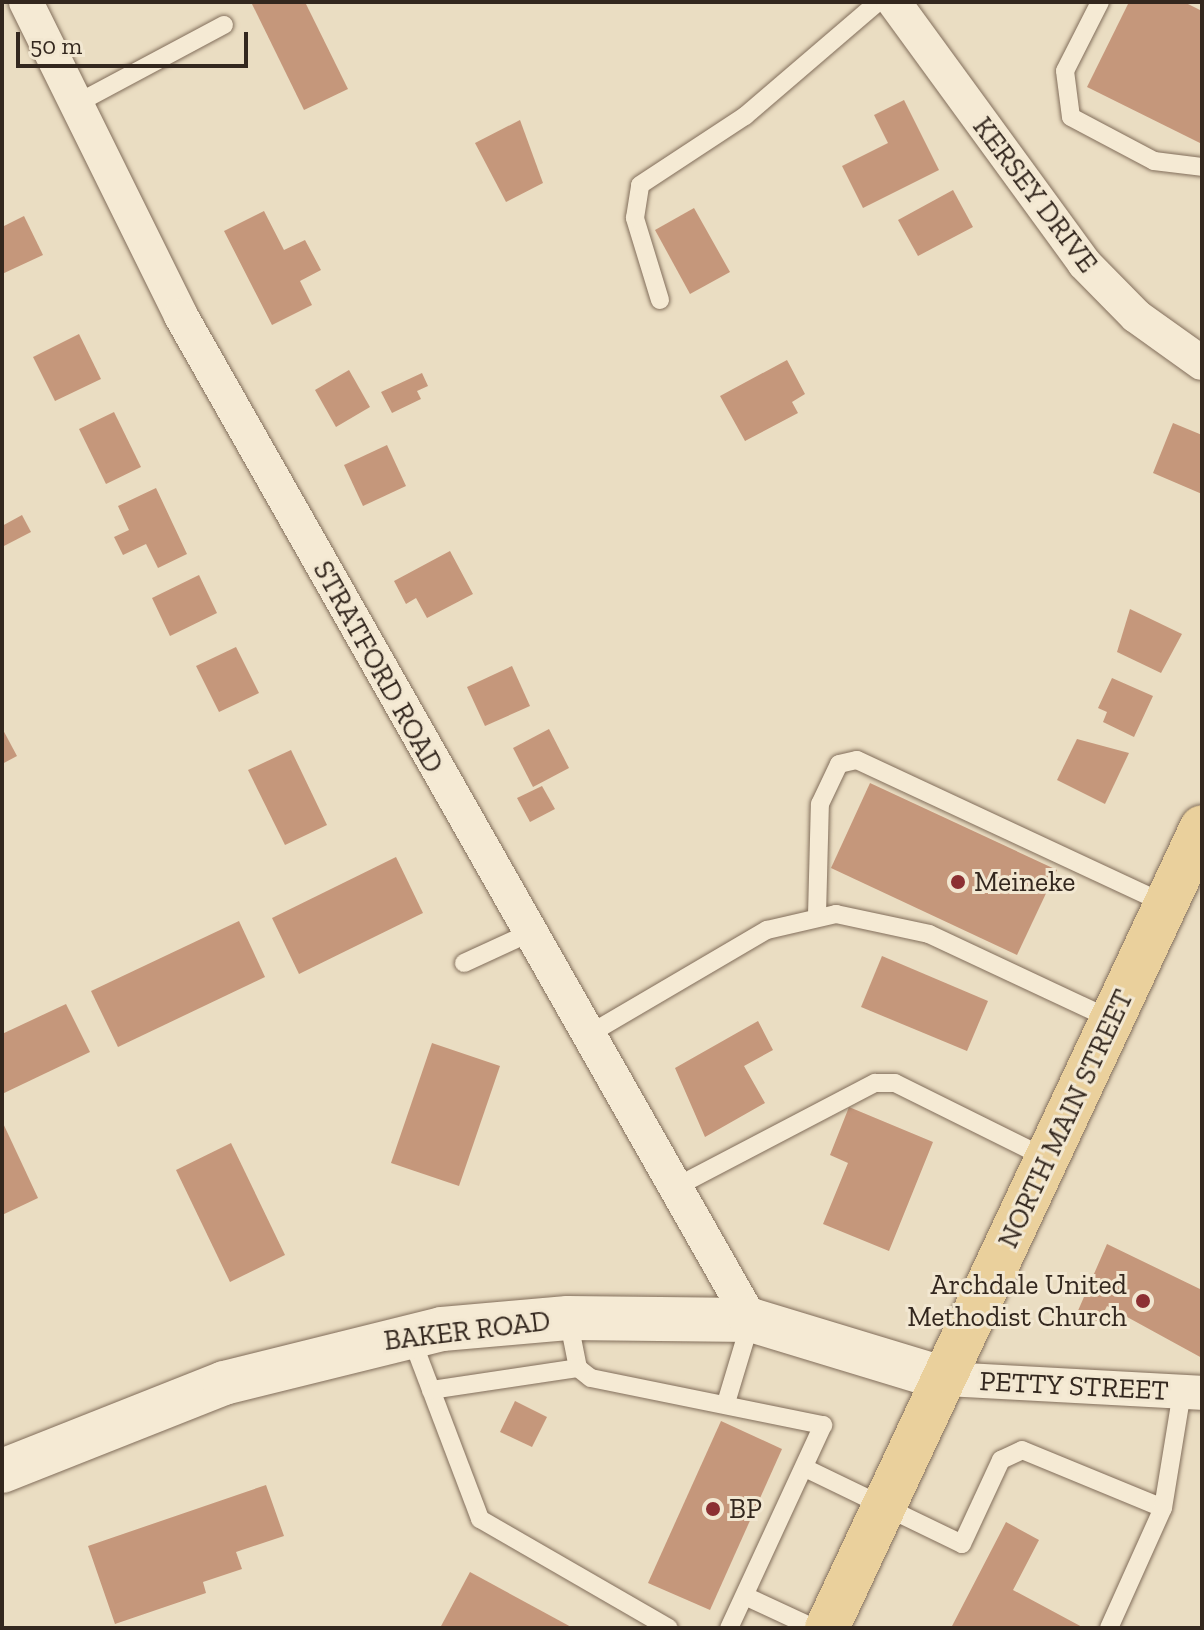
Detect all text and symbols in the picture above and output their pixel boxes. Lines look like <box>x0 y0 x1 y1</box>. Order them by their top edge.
scale bar <box>20 16 252 66</box>
text: 50 m <box>30 31 82 60</box>
street label: KERSEY DRIVE <box>965 110 1105 280</box>
street label: STRATFORD ROAD <box>306 555 450 779</box>
place label: Meineke <box>974 865 1075 899</box>
marker: Meineke <box>949 873 967 891</box>
street label: NORTH MAIN STREET <box>991 985 1141 1253</box>
place label: Archdale United Methodist Church <box>907 1268 1127 1334</box>
marker: Archdale United Methodist Church <box>1134 1292 1152 1310</box>
street label: BAKER ROAD <box>382 1304 552 1358</box>
street label: PETTY STREET <box>978 1364 1170 1408</box>
place label: BP <box>729 1492 762 1526</box>
marker: BP <box>704 1500 722 1518</box>

